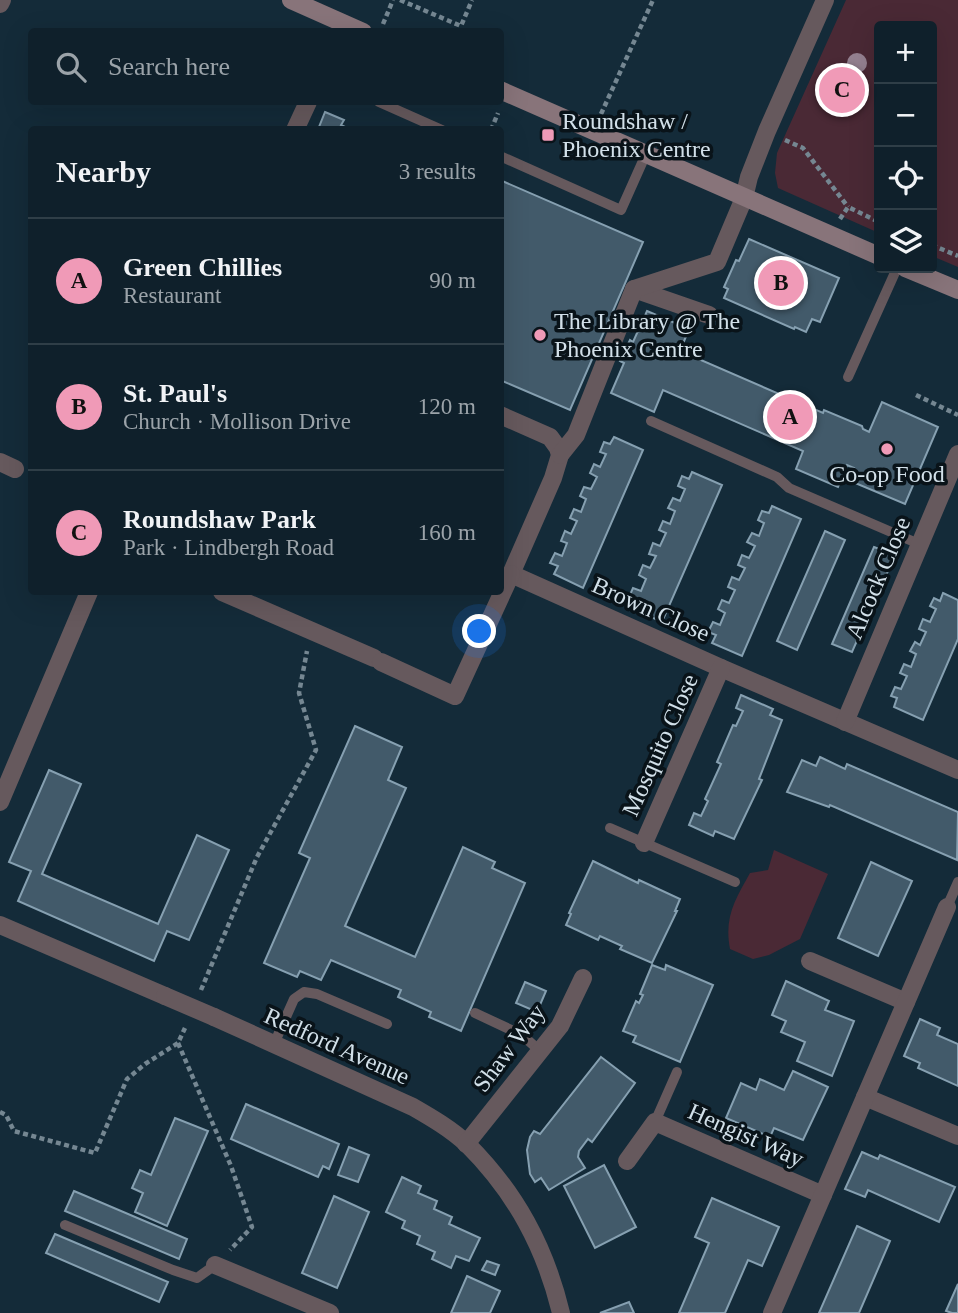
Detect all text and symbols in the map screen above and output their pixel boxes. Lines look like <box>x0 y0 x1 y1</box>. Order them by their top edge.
map controls <box>874 21 937 273</box>
button: + <box>874 21 937 84</box>
search box <box>28 28 504 105</box>
icon: search <box>52 48 90 86</box>
text: Search here <box>108 52 230 81</box>
pin: C <box>819 64 865 116</box>
button: − <box>874 84 937 147</box>
place label: Roundshaw / Phoenix Centre <box>562 108 711 162</box>
marker: Roundshaw / Phoenix Centre <box>540 127 556 143</box>
button: locate <box>874 147 937 210</box>
text: Nearby <box>56 155 151 188</box>
text: 3 results <box>399 159 476 184</box>
button: layers <box>874 210 937 273</box>
text: Green Chillies <box>123 253 282 282</box>
pin: B <box>758 257 804 309</box>
text: A <box>71 268 87 293</box>
text: 90 m <box>429 268 476 293</box>
text: Restaurant <box>123 283 221 308</box>
place label: The Library @ The Phoenix Centre <box>554 308 740 362</box>
marker: The Library @ The Phoenix Centre <box>532 327 548 343</box>
text: St. Paul's <box>123 379 227 408</box>
pin: A <box>767 391 813 443</box>
text: B <box>71 394 87 419</box>
text: 120 m <box>418 394 476 419</box>
text: Church · Mollison Drive <box>123 409 351 434</box>
marker: Co-op Food <box>879 441 895 457</box>
place label: Co-op Food <box>829 461 945 487</box>
text: Roundshaw Park <box>123 505 316 534</box>
street label: Alcock Close <box>841 513 915 643</box>
text: C <box>71 520 87 545</box>
text: 160 m <box>418 520 476 545</box>
text: Park · Lindbergh Road <box>123 535 334 560</box>
street label: Brown Close <box>588 571 714 647</box>
your location <box>462 614 496 648</box>
street label: Mosquito Close <box>617 670 703 820</box>
street label: Shaw Way <box>468 999 550 1097</box>
street label: Redford Avenue <box>260 1002 414 1090</box>
street label: Hengist Way <box>684 1098 808 1172</box>

